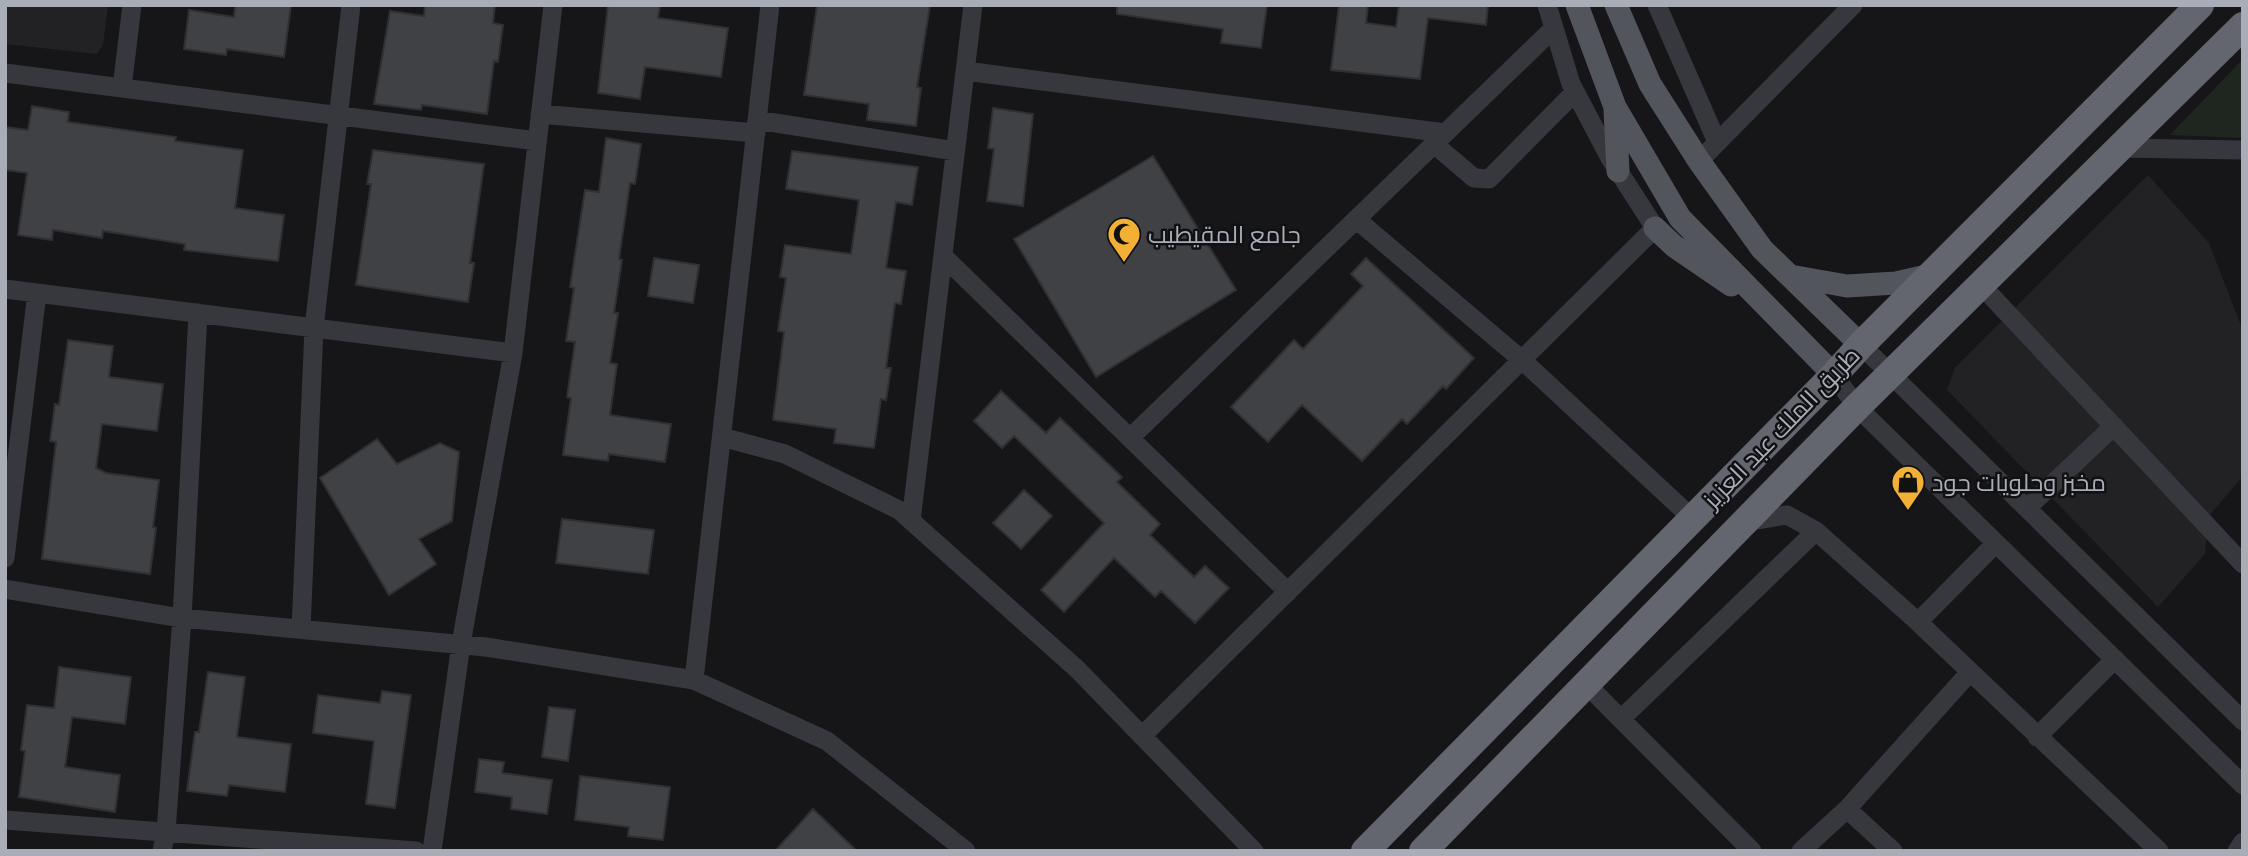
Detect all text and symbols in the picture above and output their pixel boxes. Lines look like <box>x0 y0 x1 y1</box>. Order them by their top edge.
mosque icon: جامع المقيطيب <box>1105 215 1143 264</box>
place label: جامع المقيطيب <box>1148 218 1301 251</box>
street label: طريق الملك عبد العزيز <box>1694 339 1866 516</box>
shop icon: مخبز وحلويات جود <box>1889 463 1927 512</box>
place label: مخبز وحلويات جود <box>1932 466 2106 498</box>

